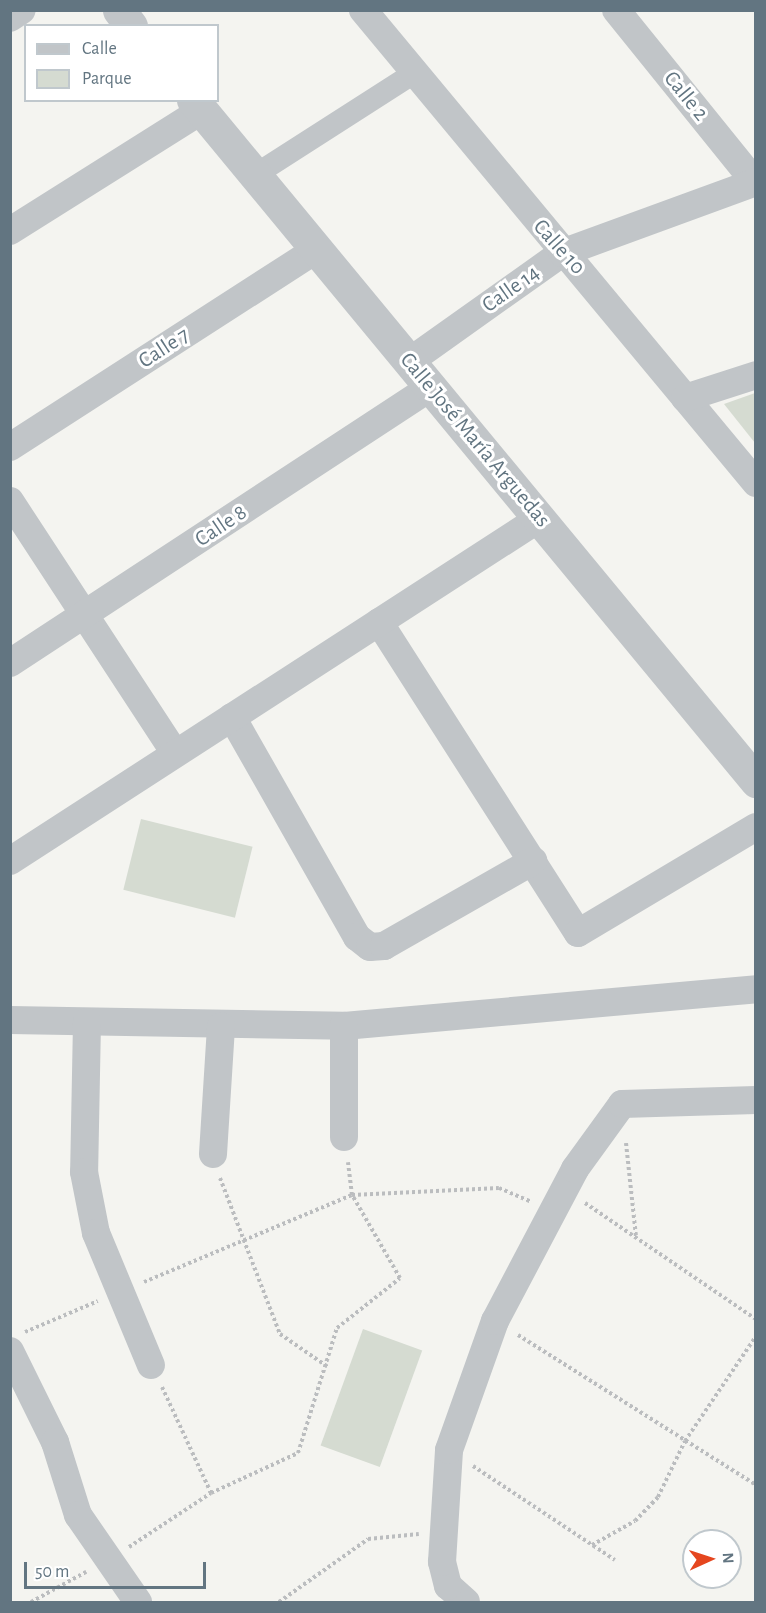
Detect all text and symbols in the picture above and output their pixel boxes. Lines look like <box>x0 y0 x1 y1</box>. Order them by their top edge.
legend <box>24 24 219 102</box>
text: Calle <box>82 40 117 58</box>
street label: Calle 2 <box>658 66 714 126</box>
text: Parque <box>82 70 131 88</box>
street label: Calle 10 <box>527 214 591 280</box>
street label: Calle 14 <box>477 260 545 318</box>
street label: Calle 7 <box>134 322 194 374</box>
street label: Calle José María Arguedas <box>394 347 556 533</box>
street label: Calle 8 <box>190 499 252 553</box>
north arrow <box>682 1529 742 1589</box>
scale bar <box>27 1550 208 1588</box>
text: N <box>720 1552 736 1564</box>
text: 50 m <box>35 1563 69 1581</box>

